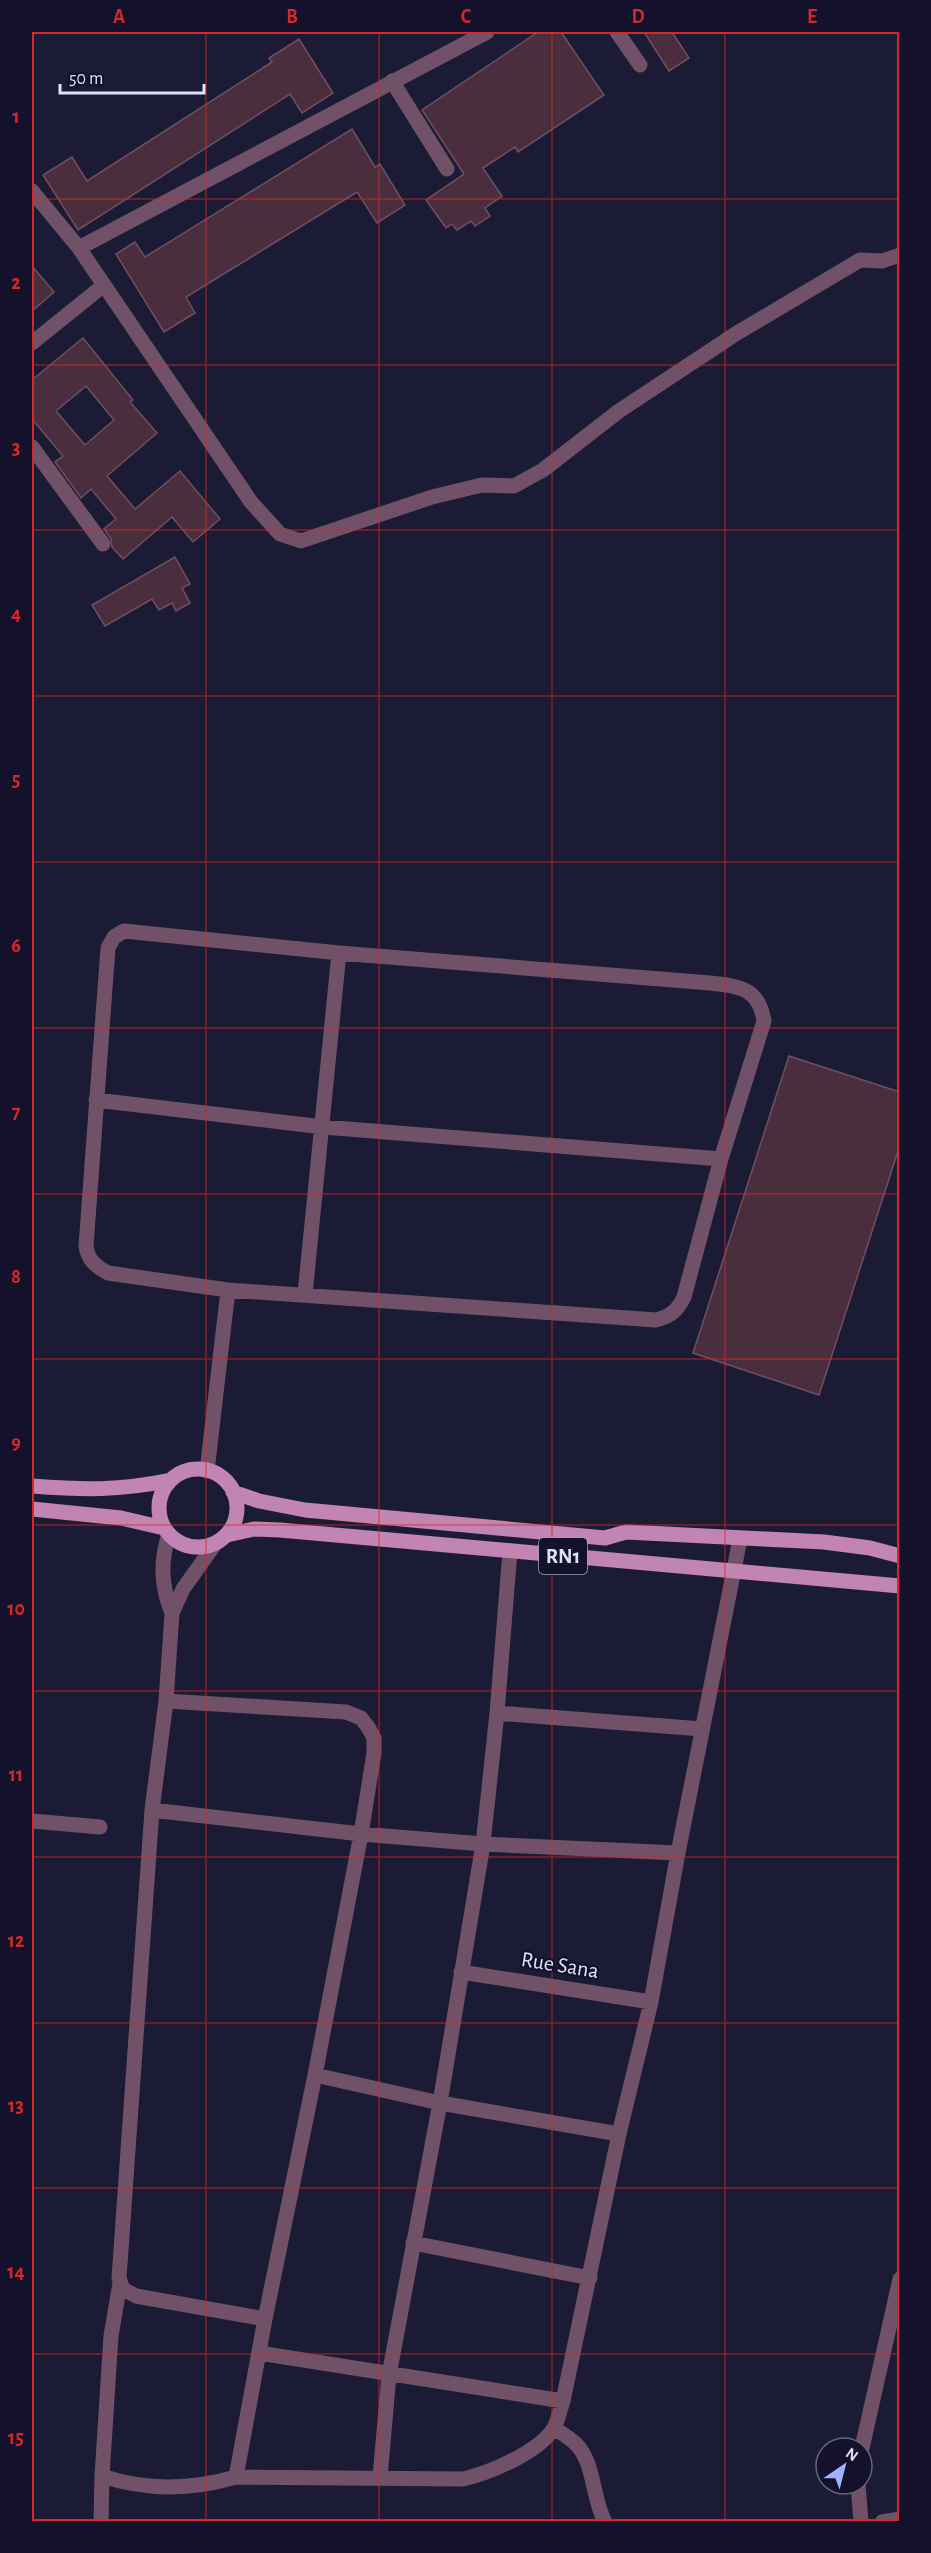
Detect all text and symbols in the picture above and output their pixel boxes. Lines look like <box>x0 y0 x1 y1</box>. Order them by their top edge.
text: A <box>113 7 125 27</box>
text: B <box>286 7 298 27</box>
text: C <box>461 7 472 27</box>
text: D <box>631 7 645 27</box>
text: E <box>807 7 817 27</box>
scale bar <box>60 57 204 95</box>
text: 50 m <box>69 70 103 88</box>
text: 1 <box>12 107 20 127</box>
text: 2 <box>11 273 21 293</box>
text: 3 <box>12 438 20 458</box>
text: 4 <box>11 604 21 624</box>
text: 5 <box>12 770 20 790</box>
text: 6 <box>11 936 21 956</box>
text: 7 <box>12 1102 21 1122</box>
text: 8 <box>11 1267 21 1287</box>
text: 9 <box>11 1433 21 1453</box>
road number: RN1 <box>539 1538 587 1574</box>
text: 10 <box>7 1599 25 1619</box>
text: 11 <box>9 1765 23 1785</box>
text: 12 <box>8 1931 24 1951</box>
street label: Rue Sana <box>520 1948 600 1982</box>
text: 13 <box>8 2096 24 2116</box>
text: 14 <box>7 2262 25 2282</box>
text: 15 <box>8 2428 24 2448</box>
north arrow <box>814 2436 874 2496</box>
text: N <box>843 2445 861 2464</box>

